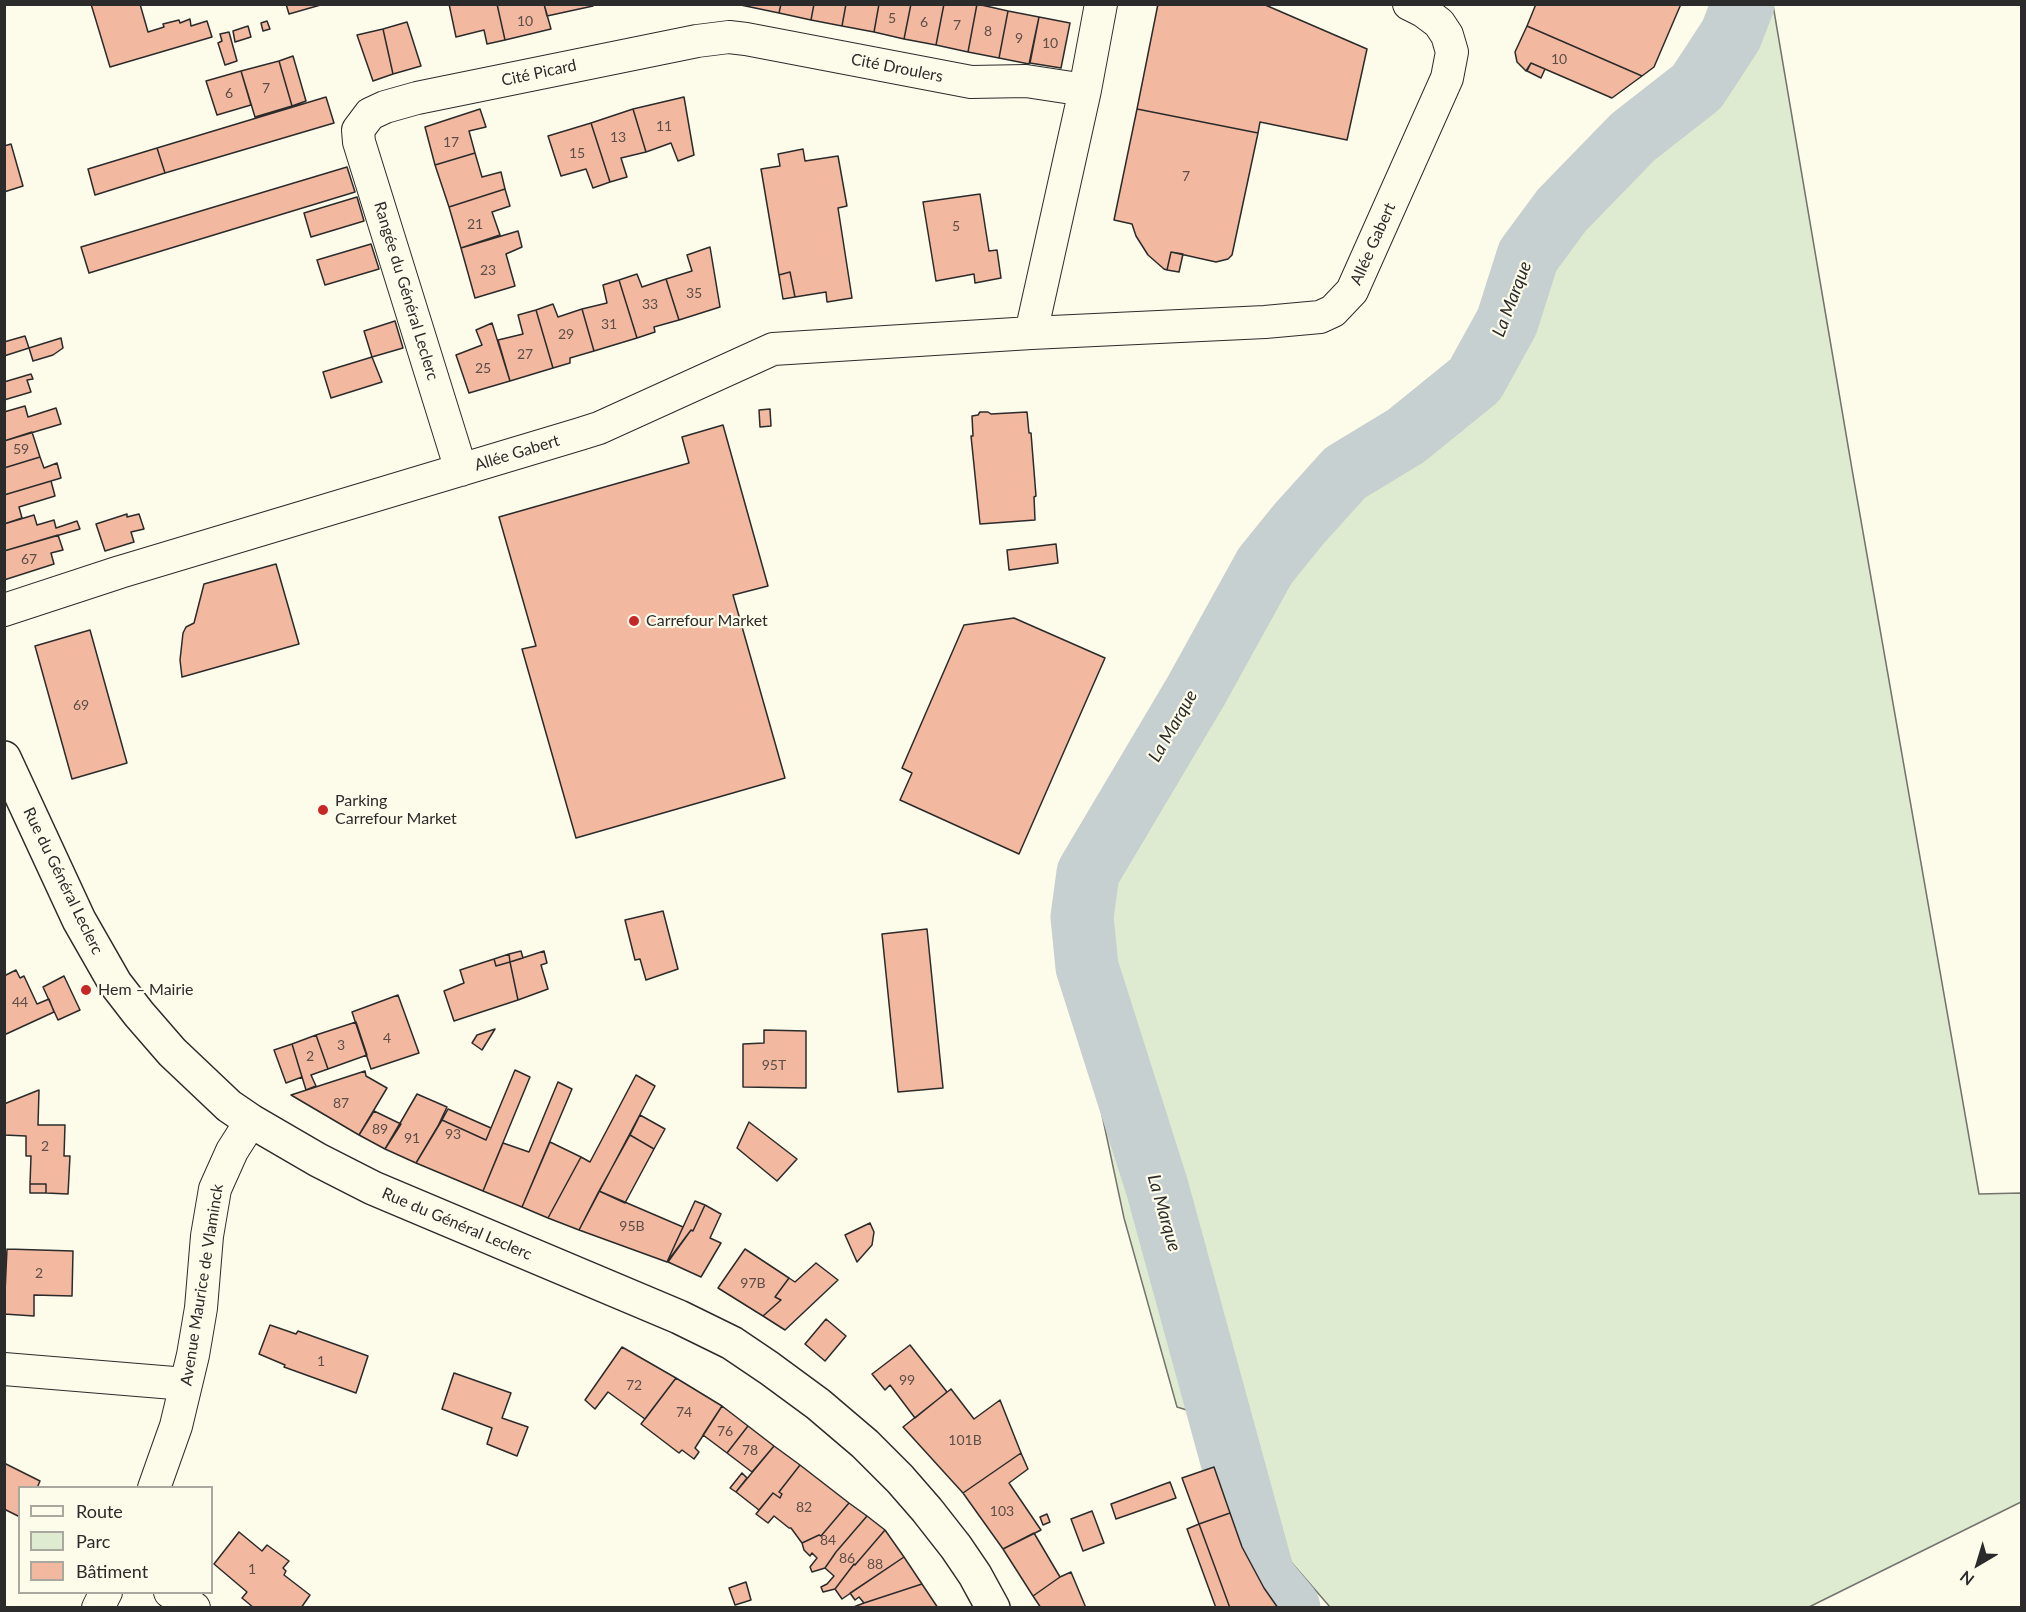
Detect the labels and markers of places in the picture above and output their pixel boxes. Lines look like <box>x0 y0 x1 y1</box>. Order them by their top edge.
place label: Carrefour Market <box>646 611 768 631</box>
marker: Carrefour Market <box>627 614 641 628</box>
place label: Parking Carrefour Market <box>335 791 457 829</box>
marker: Parking Carrefour Market <box>316 803 330 817</box>
place label: Hem – Mairie <box>98 980 194 1000</box>
marker: Hem – Mairie <box>79 983 93 997</box>

